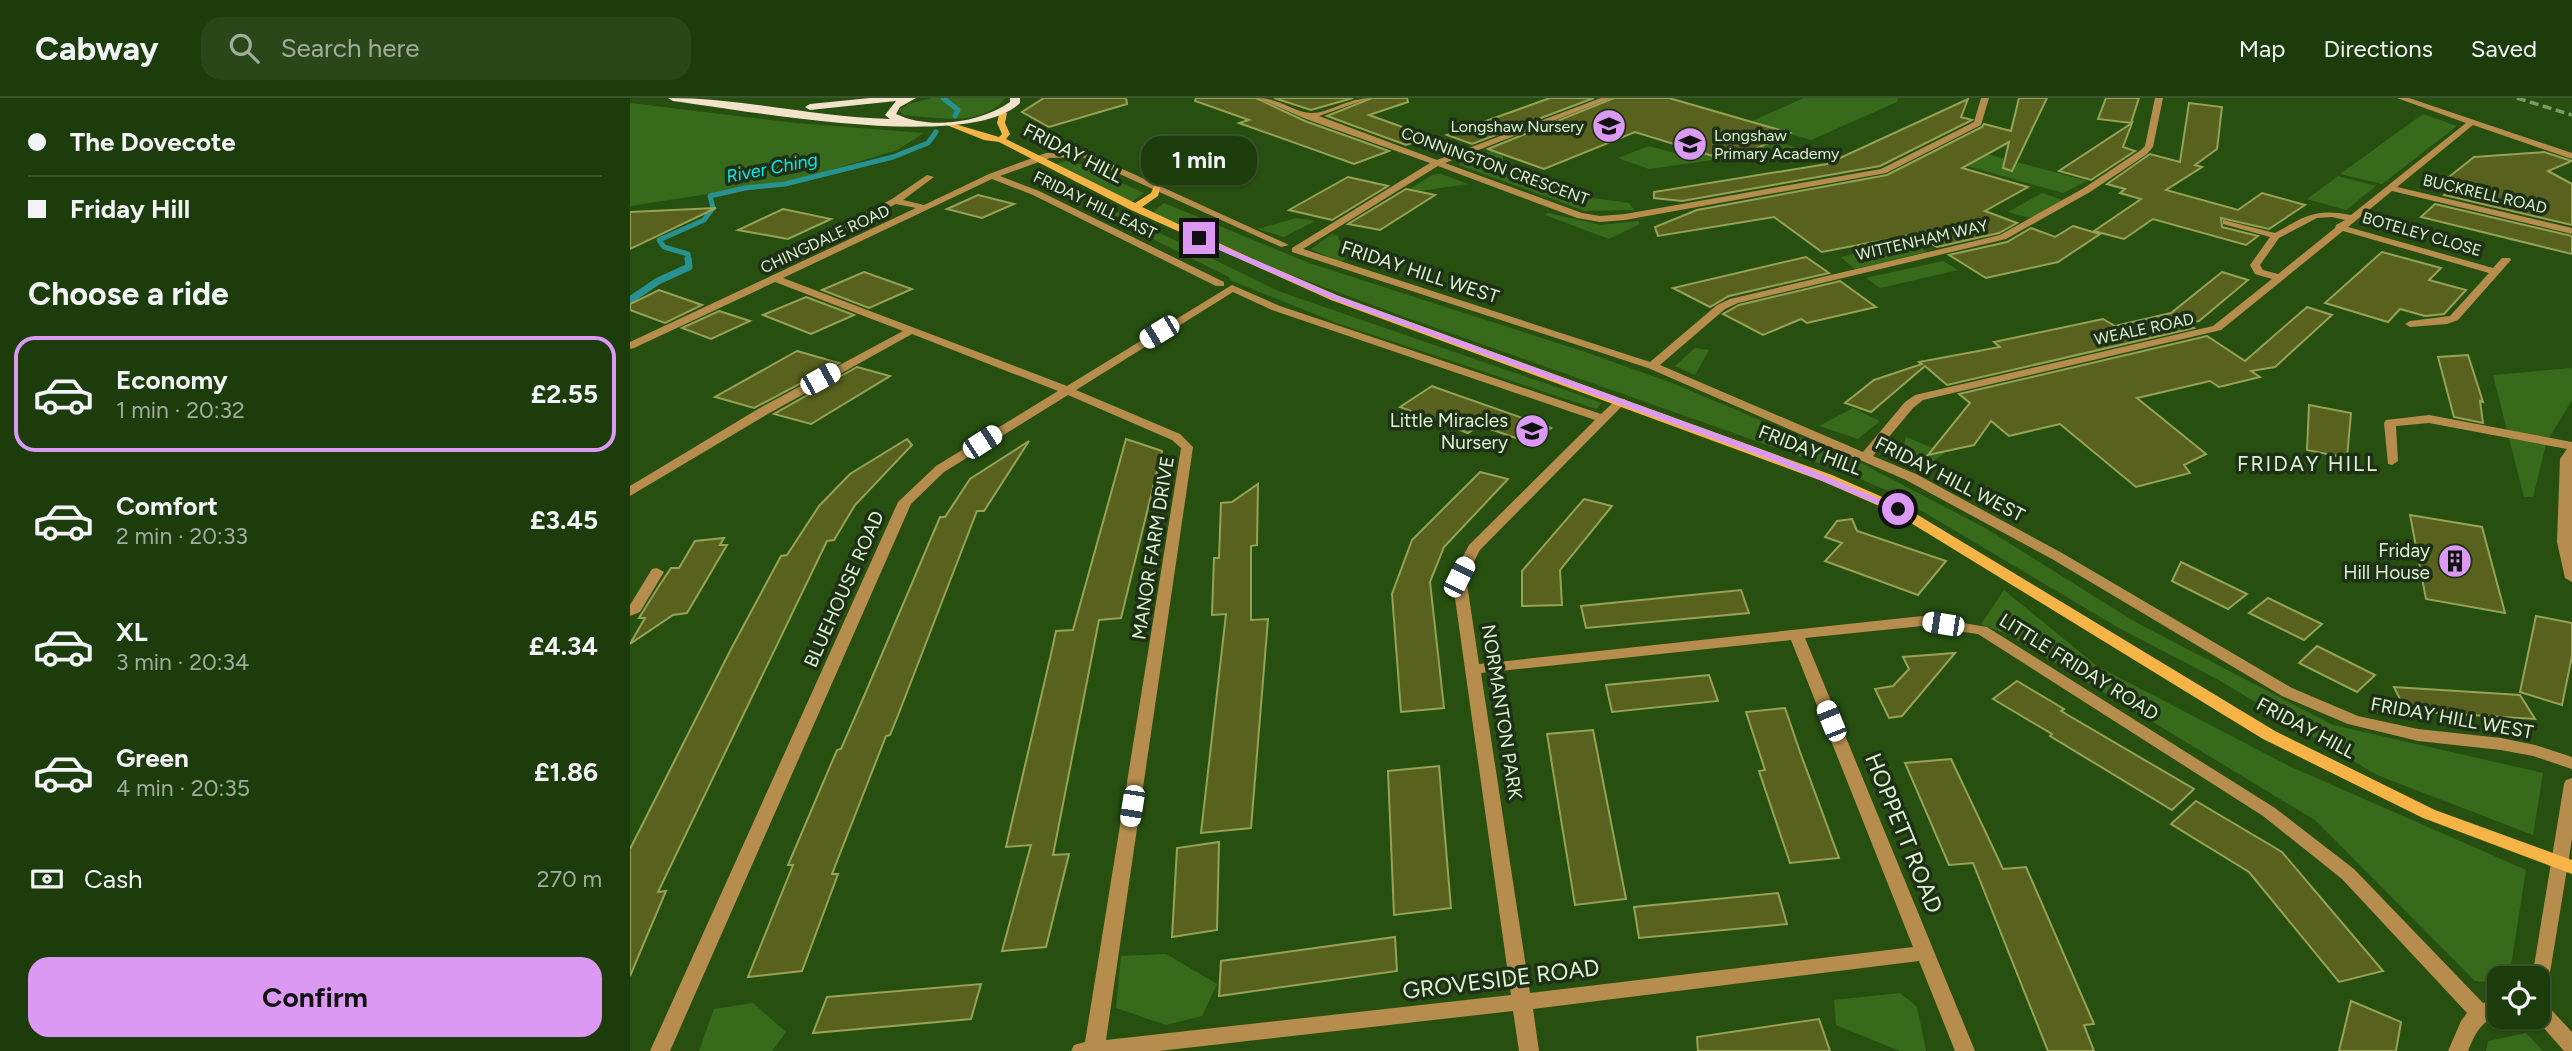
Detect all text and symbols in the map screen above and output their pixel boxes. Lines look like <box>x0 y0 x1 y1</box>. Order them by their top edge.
search box <box>201 17 691 80</box>
text: Cabway <box>35 29 159 68</box>
icon: search <box>225 29 263 67</box>
text: Search here <box>281 32 420 64</box>
text: Map <box>2239 34 2285 63</box>
text: Directions <box>2323 34 2433 63</box>
text: Saved <box>2471 34 2537 63</box>
school or university icon: Longshaw Nursery <box>1590 107 1628 145</box>
place label: Longshaw Nursery <box>1450 117 1585 136</box>
street label: FRIDAY HILL <box>1019 118 1127 188</box>
street label: CONNINGTON CRESCENT <box>1399 123 1592 209</box>
school or university icon: Longshaw Primary Academy <box>1671 125 1709 163</box>
text: The Dovecote <box>70 126 236 158</box>
place label: Longshaw Primary Academy <box>1714 126 1840 163</box>
callout: 1 min <box>1141 136 1257 186</box>
text: 1 min <box>1172 146 1226 174</box>
water label: River Ching <box>724 148 820 188</box>
street label: FRIDAY HILL EAST <box>1031 167 1160 243</box>
street label: BUCKRELL ROAD <box>2421 170 2549 218</box>
text: Friday Hill <box>70 193 190 225</box>
street label: CHINGDALE ROAD <box>757 201 893 277</box>
street label: BOTELEY CLOSE <box>2360 208 2484 260</box>
street label: WITTENHAM WAY <box>1854 216 1990 264</box>
route end <box>1183 222 1215 254</box>
street label: FRIDAY HILL WEST <box>1338 236 1502 309</box>
text: Choose a ride <box>28 275 229 313</box>
street label: WEALE ROAD <box>2092 309 2196 349</box>
car <box>1136 312 1183 352</box>
car <box>797 360 844 398</box>
icon: car <box>32 363 95 426</box>
text: Economy <box>116 364 228 396</box>
text: £2.55 <box>531 378 598 410</box>
text: 1 min · 20:32 <box>116 396 245 424</box>
place label: Little Miracles Nursery <box>1390 409 1508 454</box>
school or university icon: Little Miracles Nursery <box>1513 412 1551 450</box>
street label: FRIDAY HILL <box>1755 420 1865 480</box>
car <box>959 422 1006 462</box>
street label: FRIDAY HILL WEST <box>1871 431 2029 527</box>
district label: FRIDAY HILL <box>2237 451 2379 476</box>
street label: MANOR FARM DRIVE <box>1127 455 1179 641</box>
icon: car <box>32 489 95 552</box>
text: Comfort <box>116 490 218 522</box>
route start <box>1882 493 1914 525</box>
text: £3.45 <box>530 504 598 536</box>
street label: BLUEHOUSE ROAD <box>799 507 889 671</box>
text: 2 min · 20:33 <box>116 522 248 550</box>
place label: Friday Hill House <box>2343 539 2430 584</box>
building icon: Friday Hill House <box>2436 542 2474 580</box>
car <box>1441 554 1478 600</box>
street label: LITTLE FRIDAY ROAD <box>1995 609 2163 725</box>
car <box>1921 610 1966 638</box>
icon: car <box>32 615 95 678</box>
text: XL <box>116 616 148 648</box>
street label: NORMANTON PARK <box>1477 623 1527 802</box>
text: £4.34 <box>529 630 598 662</box>
text: 3 min · 20:34 <box>116 648 249 676</box>
street label: FRIDAY HILL <box>2253 692 2359 764</box>
street label: FRIDAY HILL WEST <box>2369 692 2536 744</box>
car <box>1814 698 1849 744</box>
icon: car <box>32 741 95 804</box>
text: Green <box>116 742 189 774</box>
street label: HOPPETT ROAD <box>1859 749 1949 917</box>
text: £1.86 <box>534 756 598 788</box>
text: 4 min · 20:35 <box>116 774 250 802</box>
car <box>1119 784 1146 828</box>
icon: cash <box>28 860 66 898</box>
text: Cash <box>84 863 143 895</box>
text: 270 m <box>537 865 602 893</box>
street label: GROVESIDE ROAD <box>1401 953 1601 1005</box>
button: Confirm <box>28 957 602 1037</box>
map controls <box>2487 966 2550 1029</box>
button: locate <box>2487 966 2550 1029</box>

